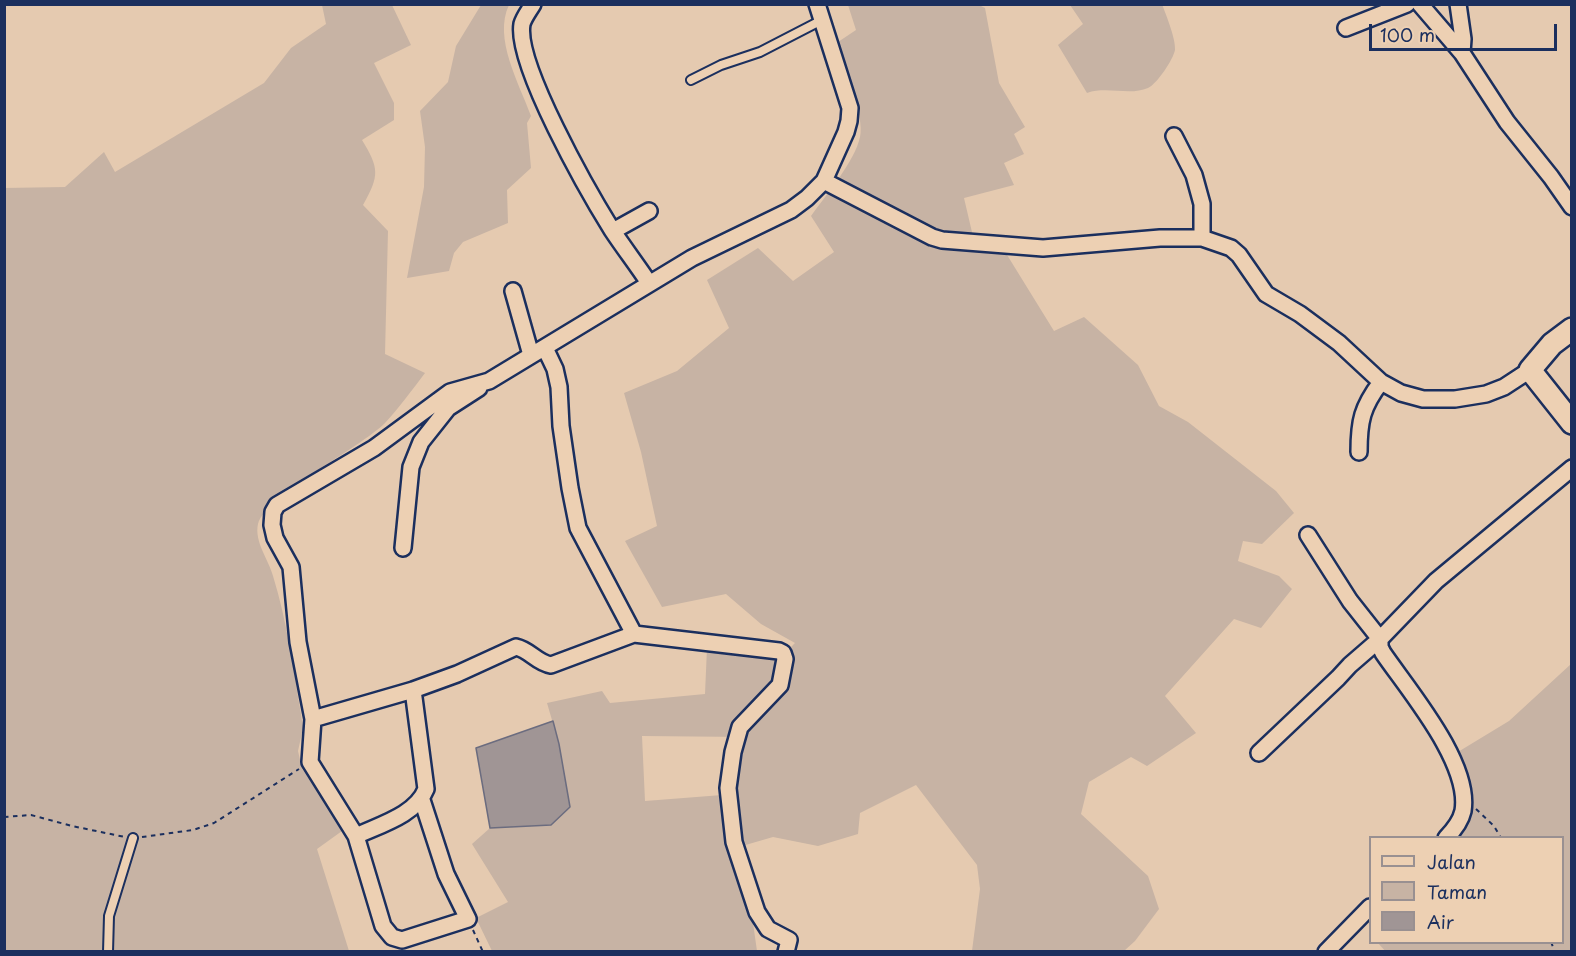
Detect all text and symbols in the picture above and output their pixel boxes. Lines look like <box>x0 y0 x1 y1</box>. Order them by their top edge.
scale bar <box>1372 12 1560 50</box>
text: 100 m <box>1380 21 1435 48</box>
legend <box>1369 836 1564 944</box>
text: Jalan <box>1427 848 1476 875</box>
text: Taman <box>1427 878 1487 905</box>
text: Air <box>1427 908 1454 935</box>

